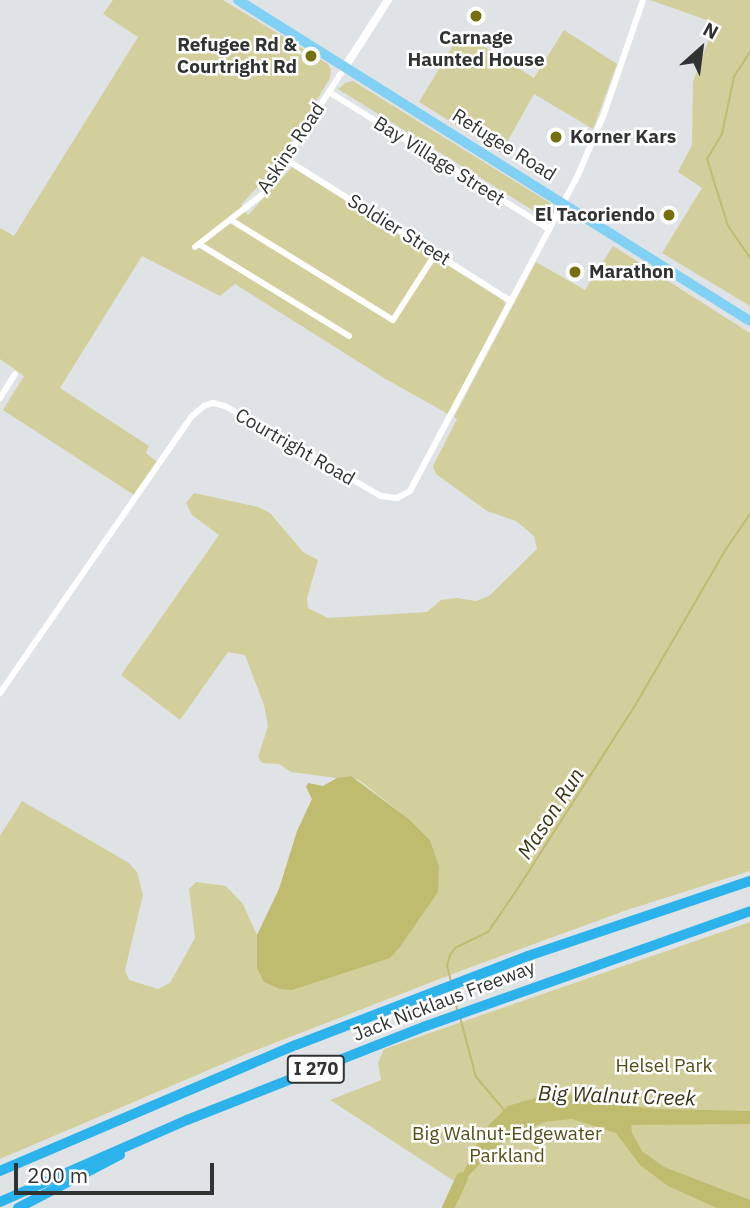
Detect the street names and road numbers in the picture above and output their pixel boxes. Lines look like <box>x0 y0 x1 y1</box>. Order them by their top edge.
street label: Askins Road <box>252 98 330 198</box>
street label: Refugee Road <box>448 104 560 186</box>
street label: Bay Village Street <box>369 112 509 210</box>
street label: Soldier Street <box>344 189 454 271</box>
street label: Courtright Road <box>231 404 359 490</box>
street label: Jack Nicklaus Freeway <box>350 956 538 1046</box>
road number: I 270 <box>286 1054 346 1084</box>

